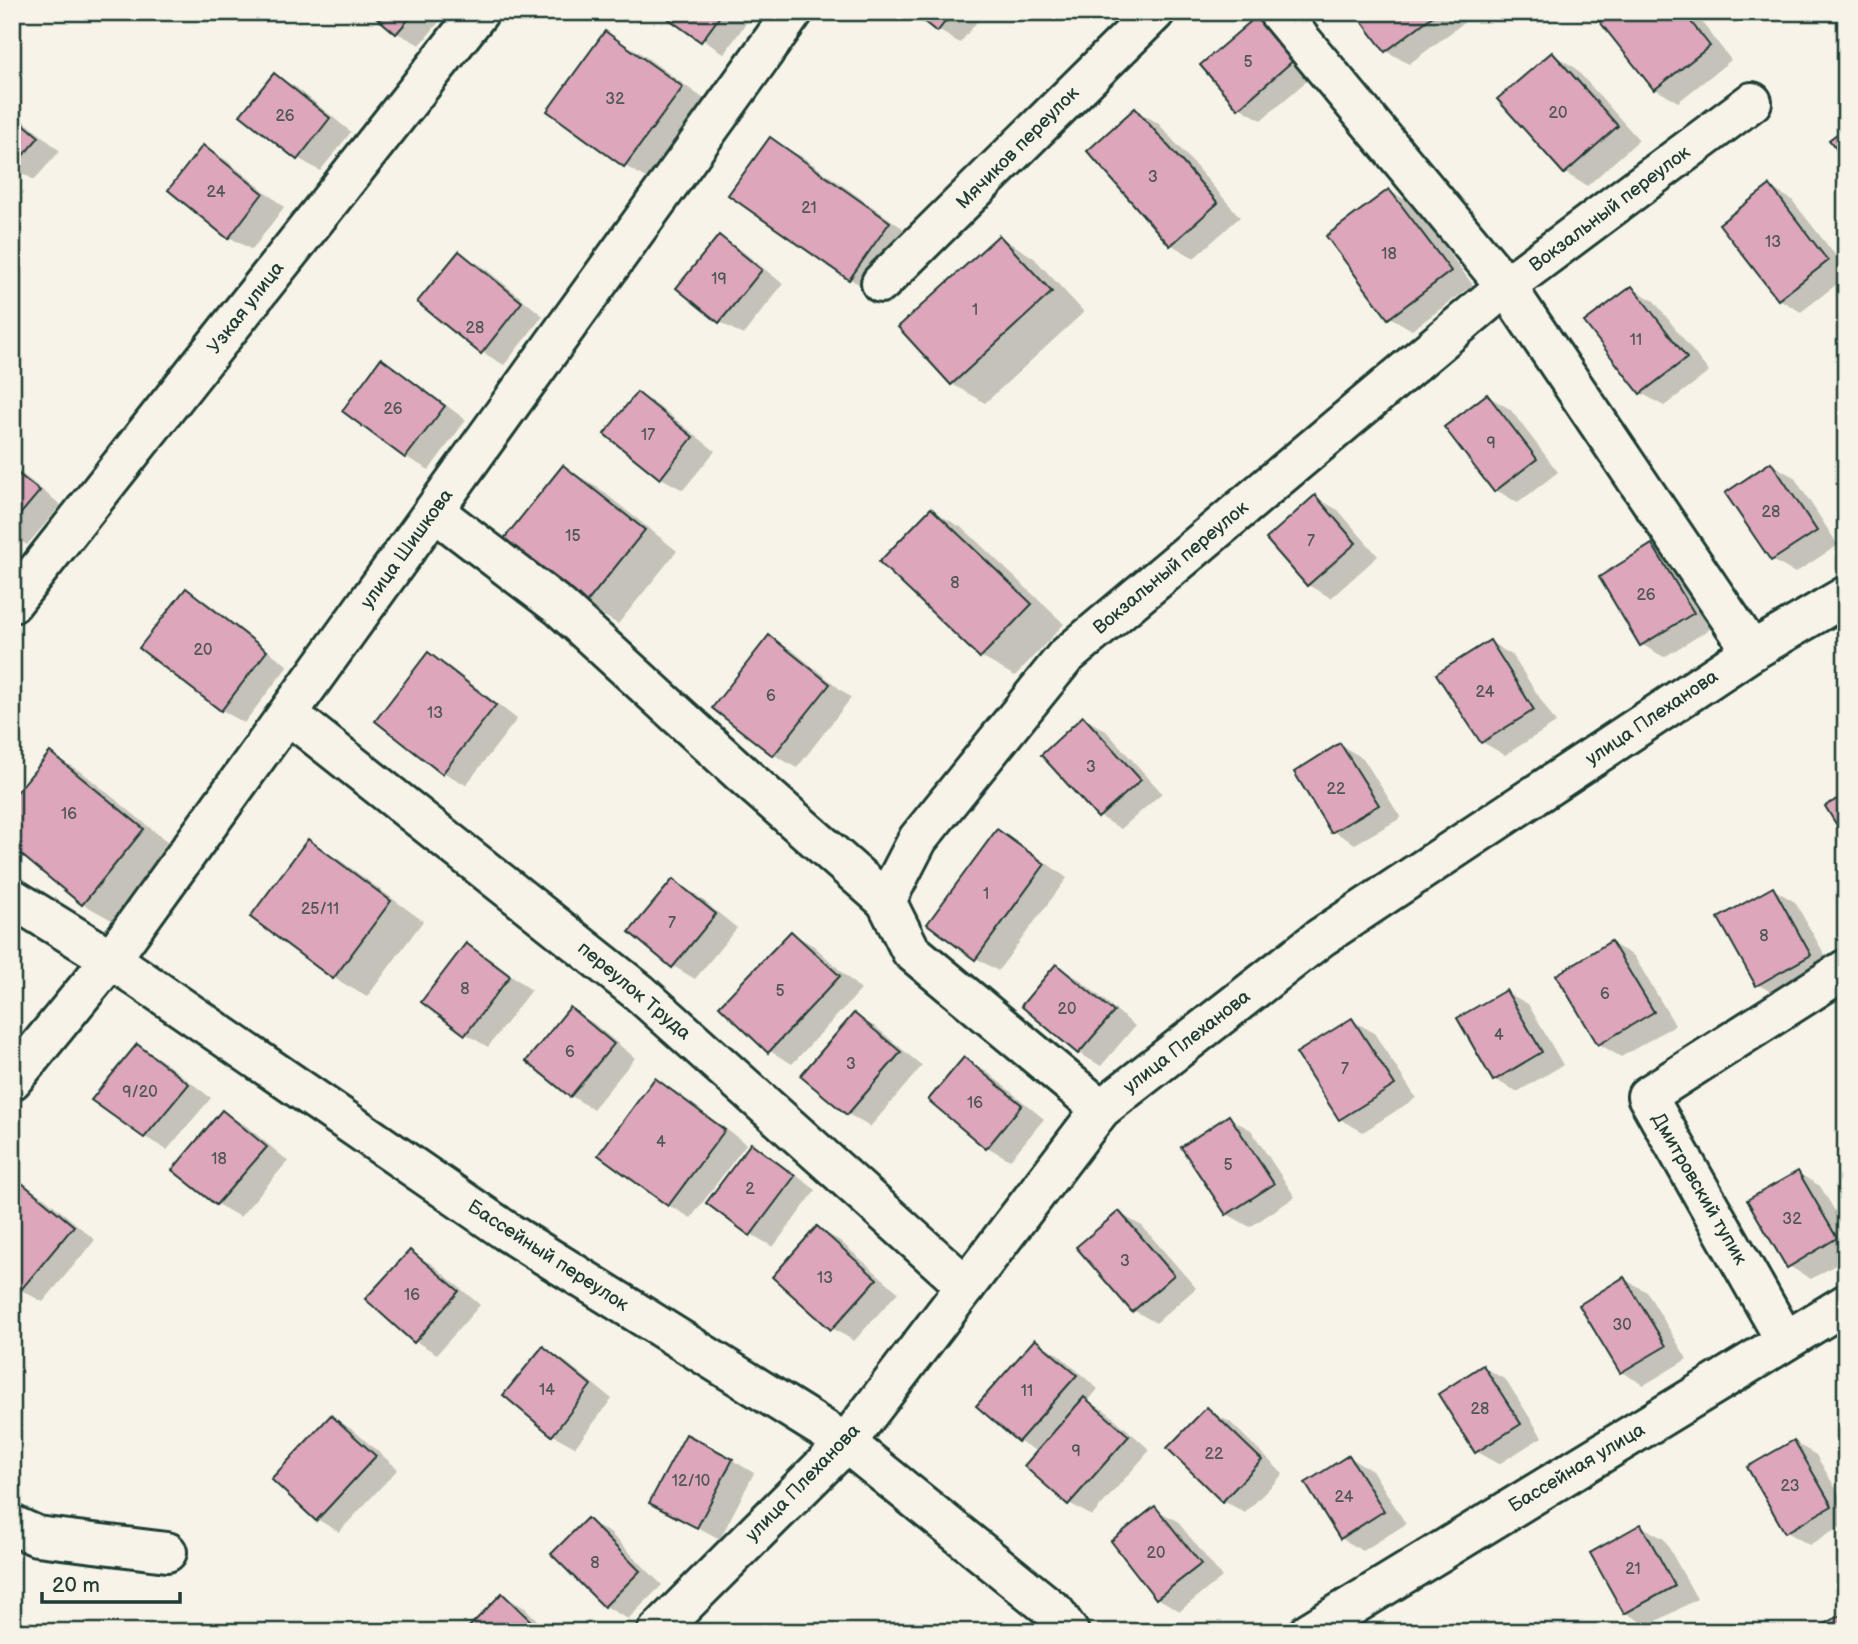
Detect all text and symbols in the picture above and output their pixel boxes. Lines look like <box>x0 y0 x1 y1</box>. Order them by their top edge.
house number: 5 <box>1243 53 1253 72</box>
street label: Мячиков переулок <box>952 82 1084 214</box>
house number: 32 <box>605 90 625 109</box>
house number: 20 <box>1549 104 1567 123</box>
house number: 26 <box>275 107 295 126</box>
street label: Вокзальный переулок <box>1525 141 1695 277</box>
house number: 3 <box>1148 168 1158 187</box>
house number: 24 <box>207 183 226 202</box>
house number: 21 <box>801 199 817 218</box>
house number: 13 <box>1765 233 1781 252</box>
house number: 18 <box>1381 245 1397 264</box>
street label: Узкая улица <box>203 257 289 359</box>
house number: 19 <box>711 270 727 289</box>
house number: 1 <box>972 301 978 320</box>
house number: 28 <box>466 319 484 338</box>
house number: 11 <box>1630 331 1642 350</box>
house number: 26 <box>383 400 403 419</box>
house number: 17 <box>641 426 655 445</box>
house number: 9 <box>1486 434 1496 453</box>
street label: улица Шишкова <box>356 485 458 613</box>
street label: Вокзальный переулок <box>1089 496 1253 640</box>
house number: 28 <box>1762 503 1780 522</box>
house number: 15 <box>565 527 581 546</box>
house number: 7 <box>1307 532 1315 551</box>
house number: 8 <box>950 574 960 593</box>
house number: 26 <box>1636 586 1656 605</box>
house number: 20 <box>194 641 212 660</box>
street label: улица Плеханова <box>1581 665 1723 771</box>
house number: 24 <box>1476 683 1495 702</box>
house number: 6 <box>766 687 776 706</box>
house number: 13 <box>427 704 443 723</box>
house number: 3 <box>1086 758 1096 777</box>
house number: 22 <box>1327 780 1346 799</box>
house number: 16 <box>61 805 77 824</box>
house number: 1 <box>983 885 989 904</box>
house number: 25/11 <box>301 900 339 919</box>
house number: 7 <box>668 914 676 933</box>
house number: 8 <box>1759 927 1769 946</box>
street label: переулок Труда <box>573 937 695 1045</box>
house number: 8 <box>460 980 470 999</box>
house number: 5 <box>775 982 785 1001</box>
street label: улица Плеханова <box>1119 985 1255 1099</box>
house number: 6 <box>1600 985 1610 1004</box>
house number: 20 <box>1058 1000 1076 1019</box>
house number: 4 <box>1494 1026 1504 1045</box>
house number: 6 <box>565 1043 575 1062</box>
house number: 3 <box>846 1055 856 1074</box>
house number: 7 <box>1341 1060 1349 1079</box>
house number: 9/20 <box>122 1083 158 1102</box>
house number: 16 <box>967 1094 983 1113</box>
street label: Дмитровский тупик <box>1646 1109 1752 1269</box>
house number: 4 <box>656 1133 666 1152</box>
house number: 18 <box>211 1150 227 1169</box>
house number: 5 <box>1223 1156 1233 1175</box>
house number: 2 <box>745 1180 755 1199</box>
street label: Бассейный переулок <box>463 1195 633 1317</box>
house number: 32 <box>1782 1210 1802 1229</box>
house number: 3 <box>1120 1252 1130 1271</box>
house number: 13 <box>817 1269 833 1288</box>
house number: 16 <box>404 1286 420 1305</box>
house number: 30 <box>1612 1316 1632 1335</box>
house number: 14 <box>539 1381 555 1400</box>
house number: 11 <box>1021 1382 1033 1401</box>
house number: 28 <box>1471 1400 1489 1419</box>
street label: Бассейная улица <box>1505 1418 1649 1518</box>
street label: улица Плеханова <box>741 1419 865 1547</box>
house number: 9 <box>1071 1442 1081 1461</box>
house number: 22 <box>1205 1445 1224 1464</box>
house number: 12/10 <box>672 1472 710 1491</box>
house number: 23 <box>1781 1477 1800 1496</box>
house number: 24 <box>1335 1488 1354 1507</box>
house number: 20 <box>1147 1544 1165 1563</box>
house number: 8 <box>590 1554 600 1573</box>
scale bar <box>42 1560 180 1604</box>
house number: 21 <box>1625 1560 1641 1579</box>
text: 20 m <box>52 1573 100 1598</box>

